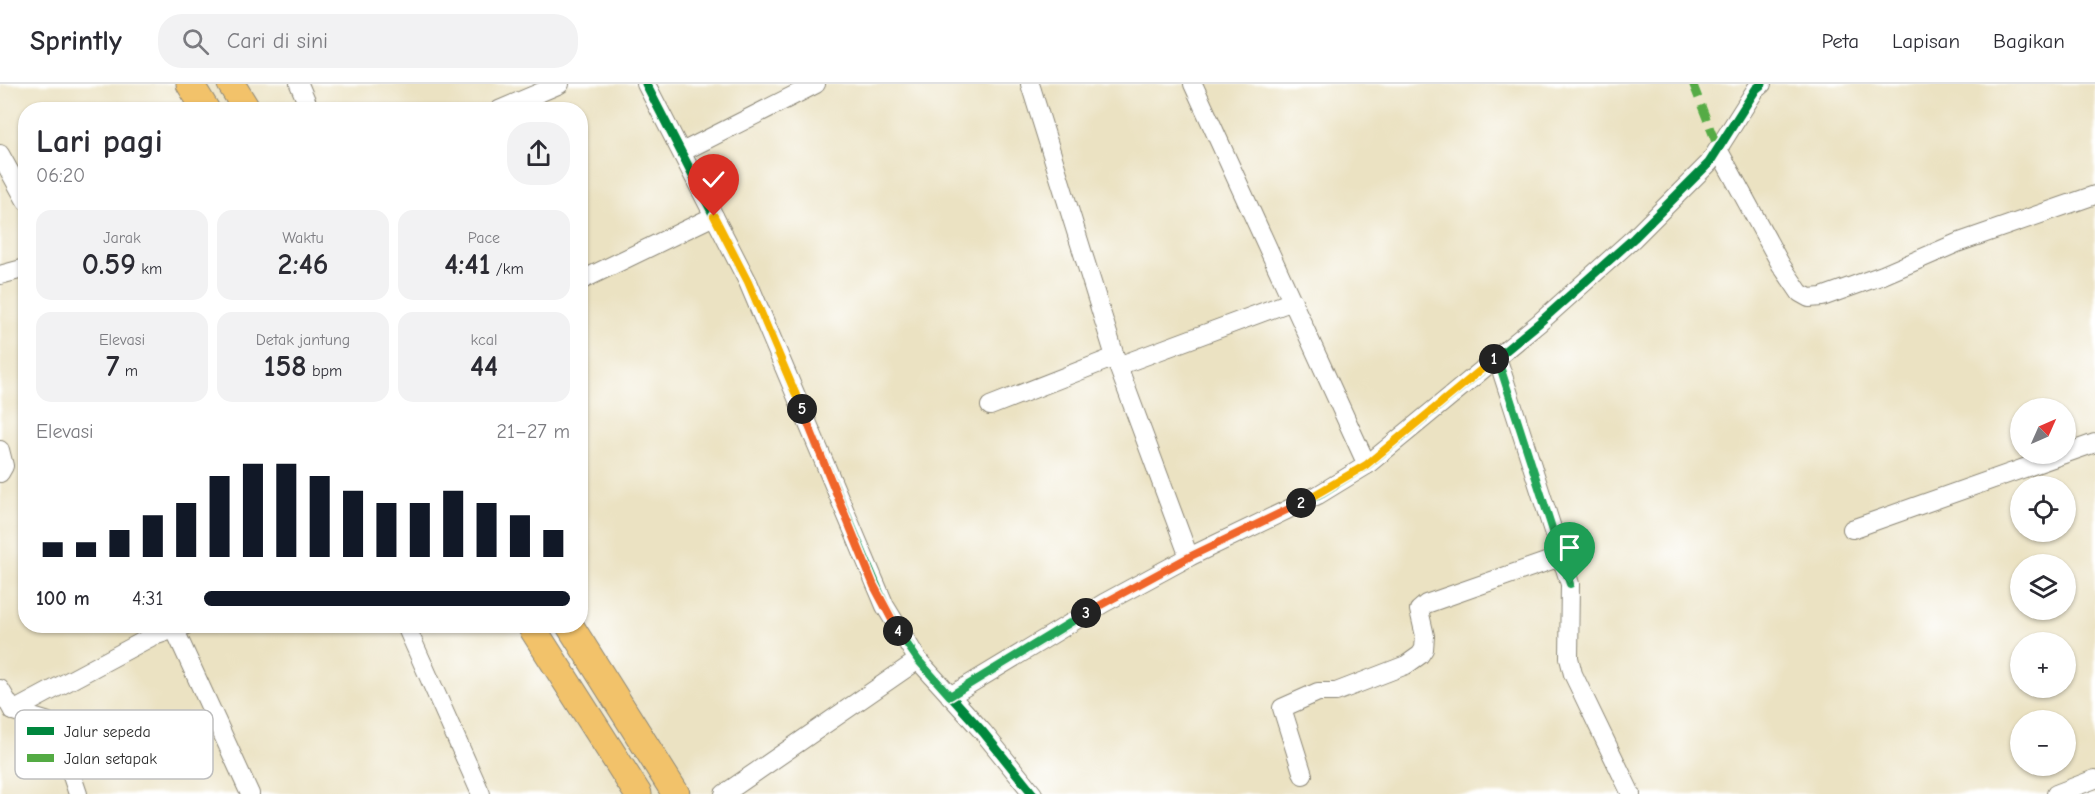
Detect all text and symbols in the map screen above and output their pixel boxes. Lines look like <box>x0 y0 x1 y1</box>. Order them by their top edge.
search box <box>158 14 578 68</box>
text: Sprintly <box>30 25 122 57</box>
icon: search <box>179 25 212 58</box>
text: Cari di sini <box>227 28 328 54</box>
text: Peta <box>1821 29 1859 53</box>
text: Lapisan <box>1892 29 1960 53</box>
text: Bagikan <box>1993 29 2065 53</box>
text: Lari pagi <box>36 122 163 160</box>
button: share <box>507 122 570 185</box>
pin <box>688 154 739 216</box>
icon: check <box>697 163 730 196</box>
text: 06:20 <box>36 164 85 187</box>
text: Jarak <box>103 229 141 247</box>
text: Waktu <box>282 229 324 247</box>
text: Pace <box>468 229 500 247</box>
text: 0.59 <box>82 247 136 282</box>
text: 2:46 <box>278 247 328 282</box>
text: 4:41 <box>444 247 490 282</box>
text: km <box>136 260 162 278</box>
text: /km <box>490 260 524 278</box>
text: Elevasi <box>99 331 145 349</box>
text: Detak jantung <box>256 331 350 349</box>
text: kcal <box>471 331 497 349</box>
pin: 1 <box>1479 344 1509 374</box>
text: 7 <box>106 349 119 384</box>
text: 158 <box>264 349 307 384</box>
text: 44 <box>470 349 498 384</box>
text: 1 <box>1491 350 1497 368</box>
text: m <box>119 362 138 380</box>
text: bpm <box>307 362 342 380</box>
pin: 5 <box>787 394 817 424</box>
north arrow <box>2010 398 2076 464</box>
map controls <box>2010 398 2076 776</box>
text: 5 <box>798 400 806 418</box>
text: Elevasi <box>36 420 94 443</box>
text: 21–27 m <box>497 420 570 443</box>
button: locate <box>2010 476 2076 542</box>
pin: 2 <box>1286 488 1316 518</box>
text: 2 <box>1297 494 1305 512</box>
pin <box>1544 522 1595 584</box>
icon: arrive <box>1553 531 1586 564</box>
button: layers <box>2010 554 2076 620</box>
text: 100 m <box>36 587 90 610</box>
text: 4:31 <box>132 587 163 610</box>
pin: 3 <box>1071 598 1101 628</box>
text: 3 <box>1082 604 1090 622</box>
pin: 4 <box>883 616 913 646</box>
text: 4 <box>894 622 902 640</box>
button: + <box>2010 632 2076 698</box>
legend <box>15 710 213 779</box>
button: − <box>2010 710 2076 776</box>
text: Jalur sepeda <box>64 723 151 741</box>
text: Jalan setapak <box>64 750 157 768</box>

